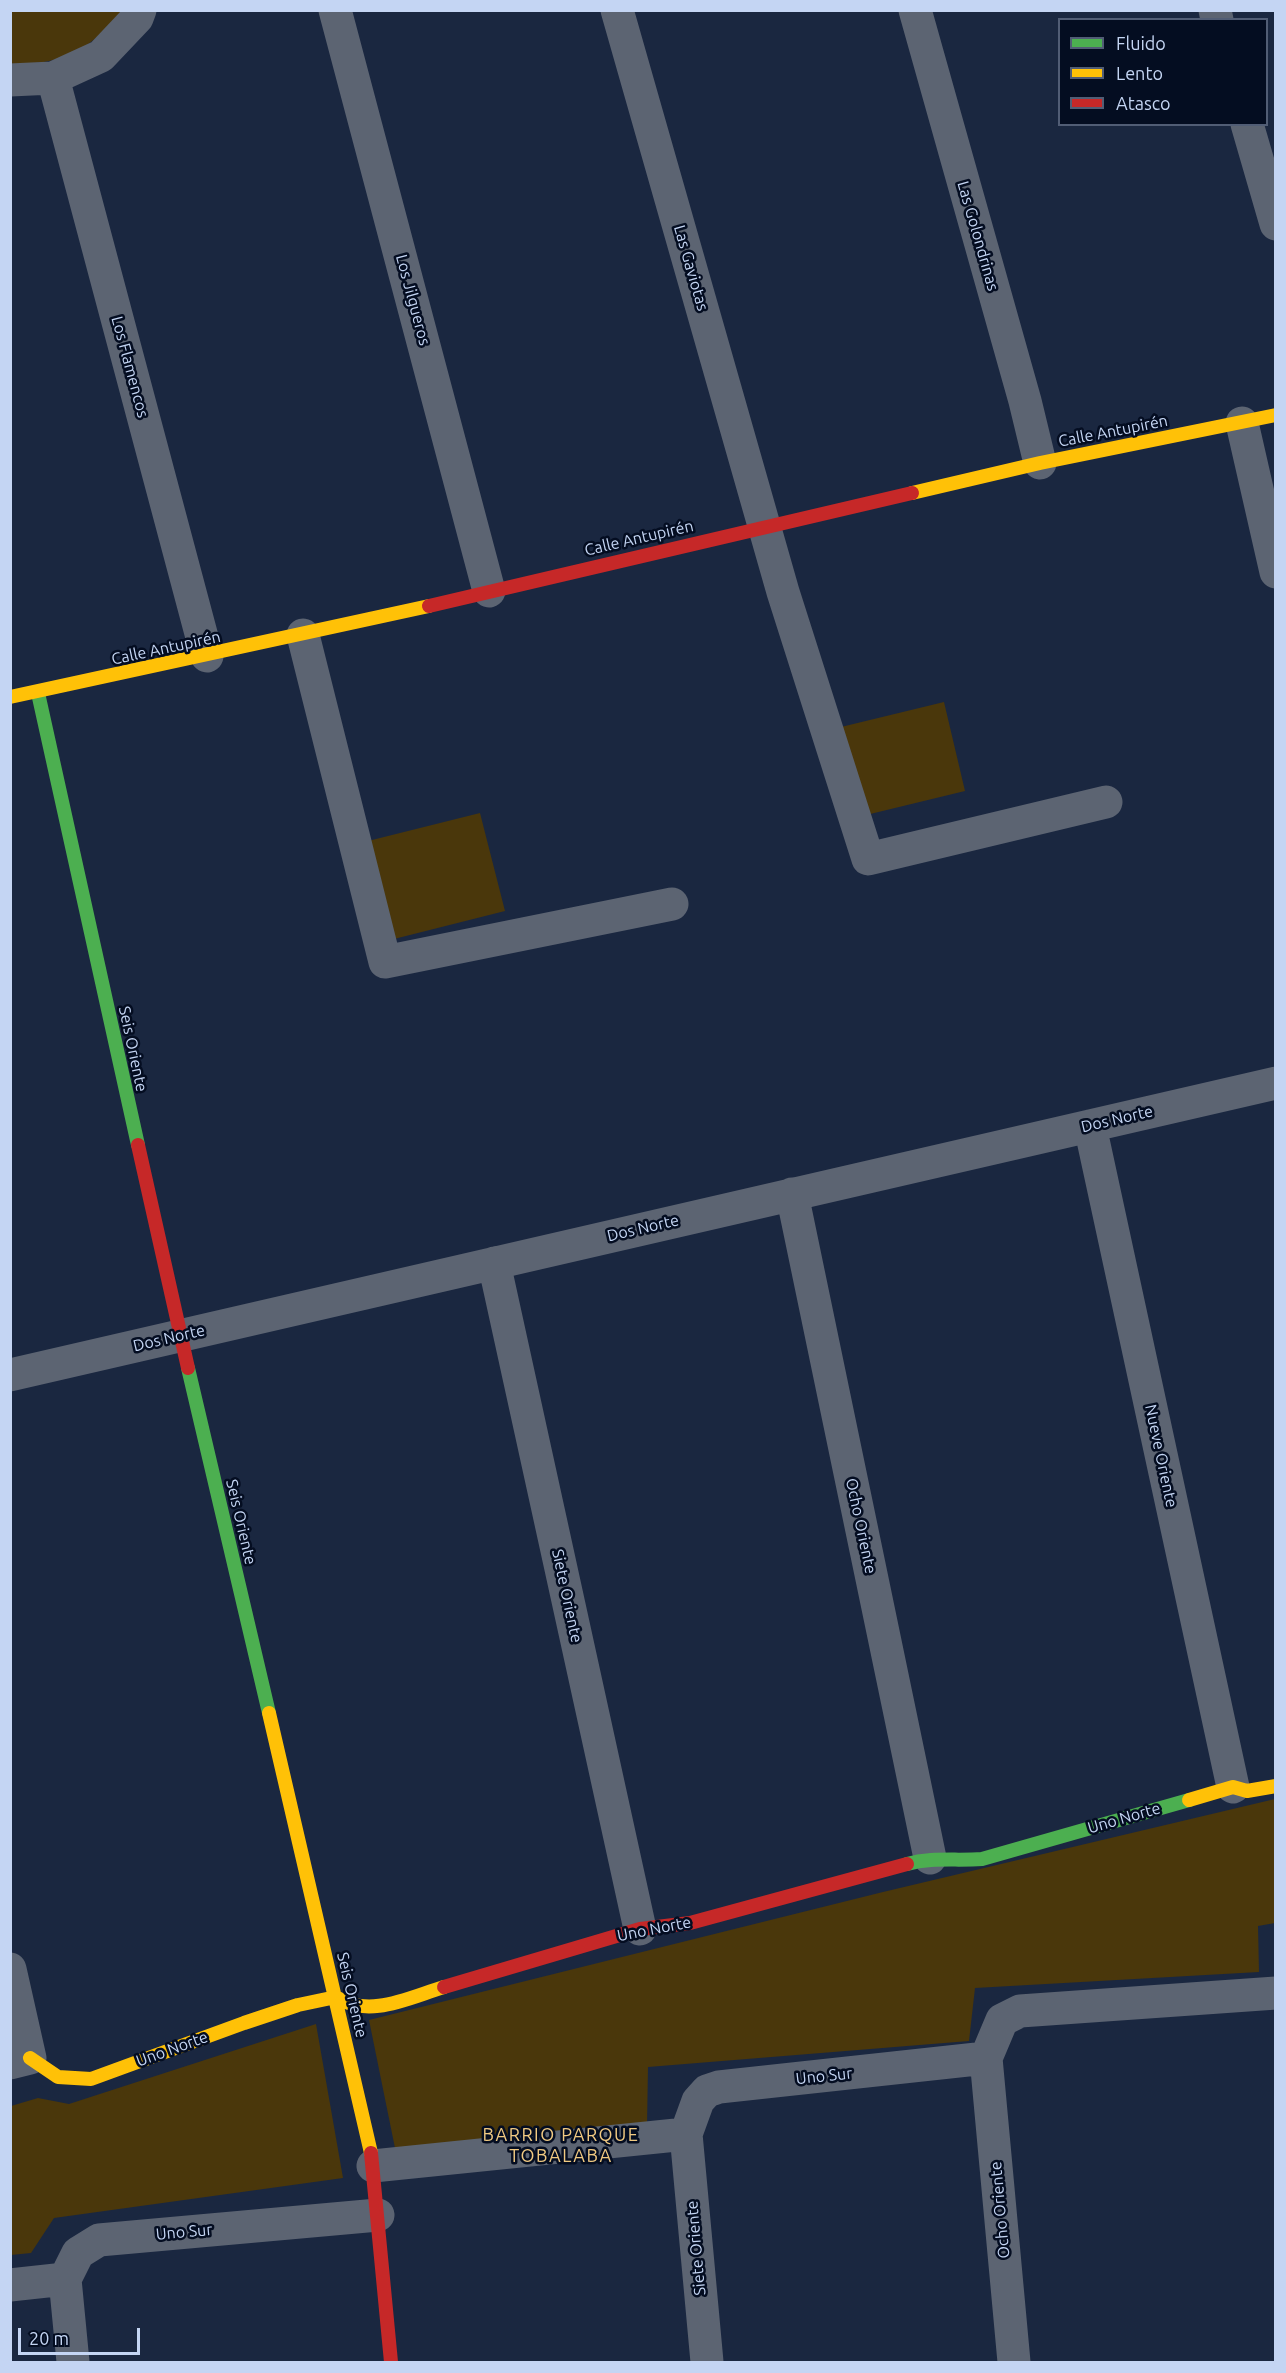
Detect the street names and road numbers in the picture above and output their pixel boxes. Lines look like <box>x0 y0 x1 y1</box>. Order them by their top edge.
street label: Las Golondrinas <box>953 179 1003 293</box>
street label: Las Gaviotas <box>670 223 712 313</box>
street label: Los Jilgueros <box>392 252 434 348</box>
street label: Los Flamencos <box>107 314 153 420</box>
street label: Calle Antupirén <box>1057 411 1169 451</box>
street label: Calle Antupirén <box>583 516 695 560</box>
street label: Calle Antupirén <box>110 627 222 669</box>
street label: Seis Oriente <box>115 1004 151 1094</box>
street label: Dos Norte <box>1079 1101 1155 1137</box>
street label: Dos Norte <box>605 1210 681 1246</box>
street label: Dos Norte <box>131 1320 207 1356</box>
street label: Nueve Oriente <box>1141 1403 1181 1509</box>
street label: Ocho Oriente <box>841 1476 881 1576</box>
street label: Seis Oriente <box>222 1477 260 1567</box>
street label: Siete Oriente <box>548 1547 586 1645</box>
street label: Uno Norte <box>1085 1798 1163 1838</box>
street label: Uno Norte <box>615 1912 693 1946</box>
street label: Seis Oriente <box>333 1950 371 2040</box>
street label: Uno Norte <box>133 2027 211 2071</box>
street label: Uno Sur <box>795 2063 853 2089</box>
street label: Ocho Oriente <box>986 2161 1014 2259</box>
street label: Siete Oriente <box>682 2200 710 2296</box>
street label: Uno Sur <box>155 2220 213 2244</box>

